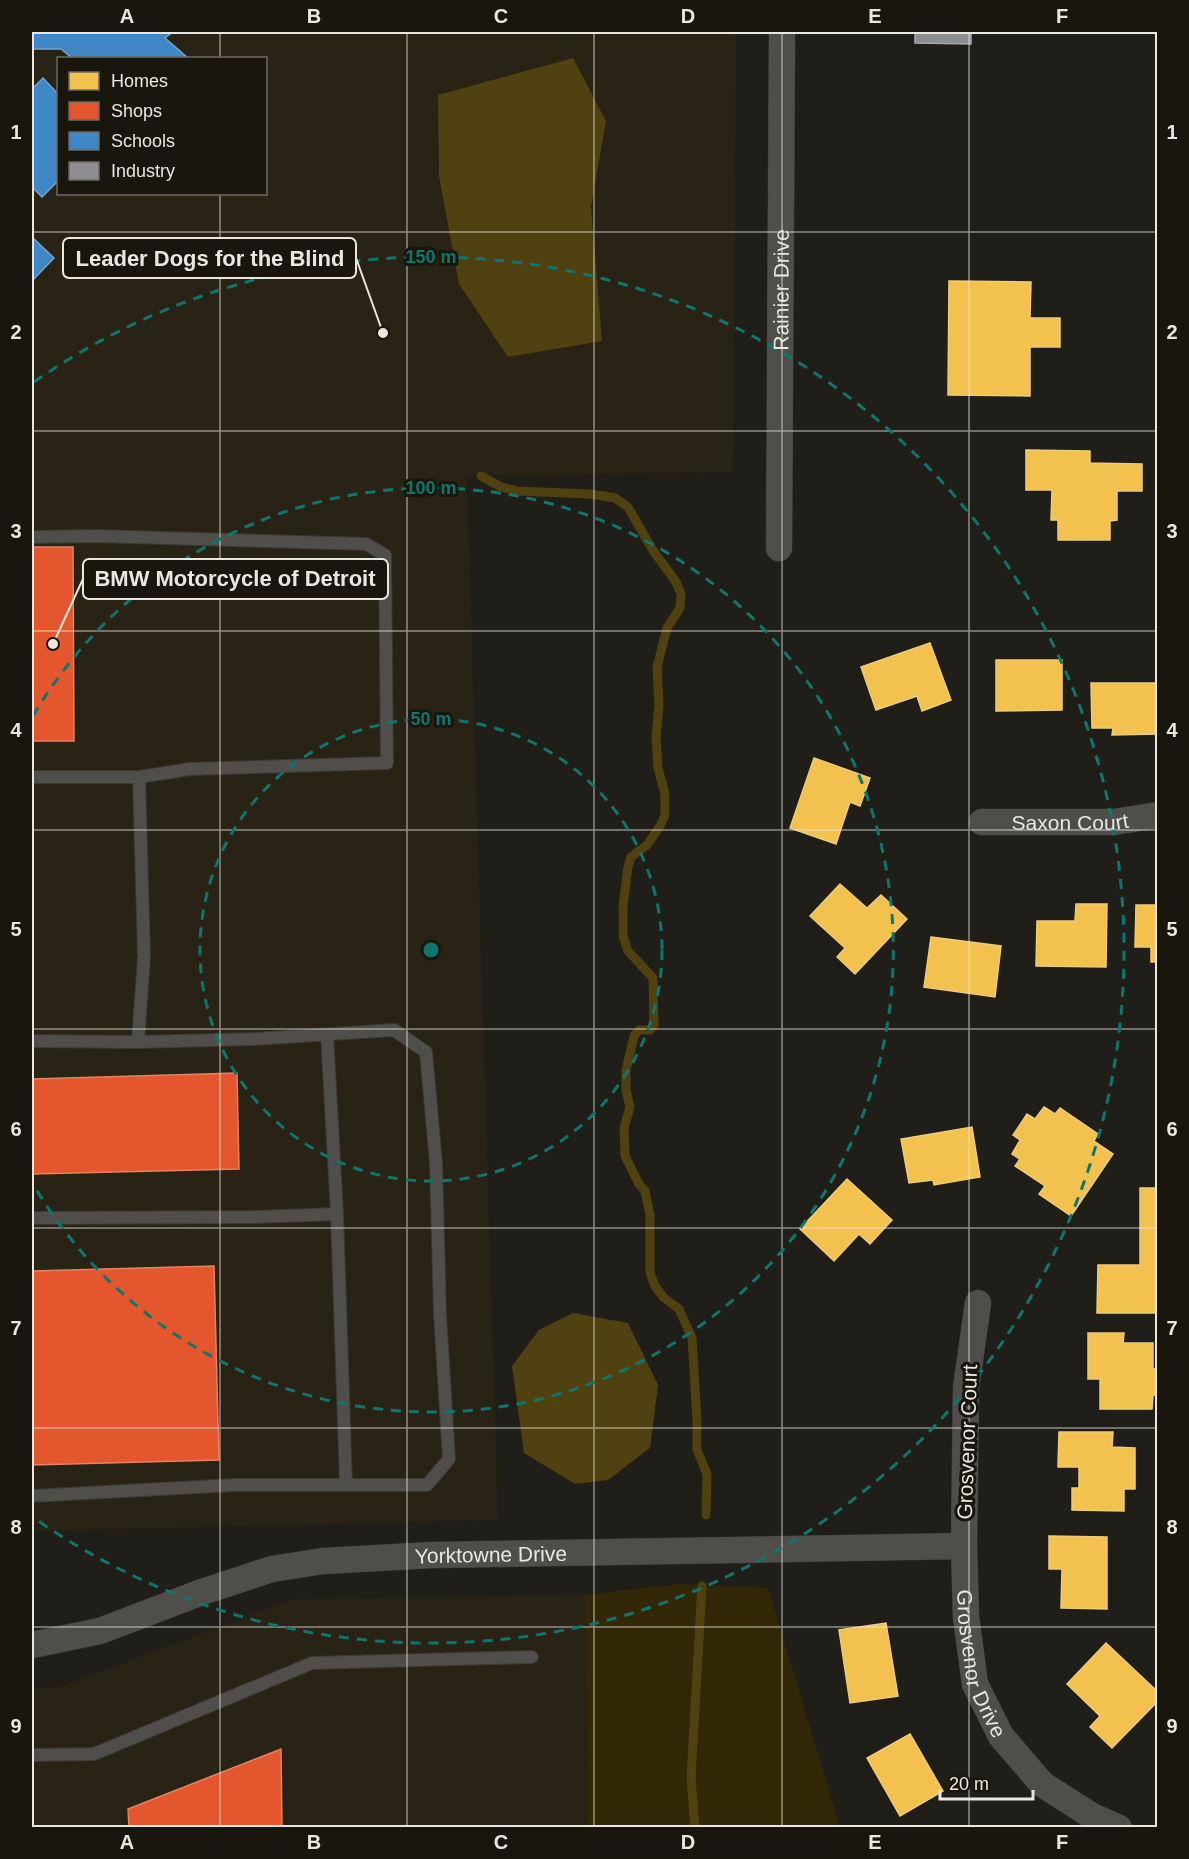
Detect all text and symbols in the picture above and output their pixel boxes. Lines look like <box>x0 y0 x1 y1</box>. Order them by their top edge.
text: A <box>120 5 134 27</box>
text: B <box>307 5 321 27</box>
text: C <box>494 5 508 27</box>
text: D <box>681 5 695 27</box>
text: E <box>868 5 882 27</box>
text: F <box>1056 5 1068 27</box>
legend <box>57 57 267 195</box>
text: Homes <box>111 71 168 91</box>
text: Shops <box>111 101 162 121</box>
text: 1 <box>10 121 22 143</box>
text: 1 <box>1166 121 1178 143</box>
text: Schools <box>111 131 175 151</box>
text: Industry <box>111 161 175 181</box>
street label: Rainier Drive <box>769 229 792 351</box>
callout: Leader Dogs for the Blind <box>63 238 356 278</box>
text: Leader Dogs for the Blind <box>76 246 344 271</box>
text: 150 m <box>405 247 457 267</box>
text: 2 <box>10 321 22 343</box>
text: 2 <box>1166 321 1178 343</box>
text: 100 m <box>405 478 457 498</box>
text: 3 <box>10 520 22 542</box>
text: 3 <box>1166 520 1178 542</box>
callout: BMW Motorcycle of Detroit <box>83 559 388 599</box>
text: BMW Motorcycle of Detroit <box>94 566 376 591</box>
text: 50 m <box>410 709 452 729</box>
text: 4 <box>10 719 22 741</box>
text: 4 <box>1166 719 1178 741</box>
street label: Saxon Court <box>1012 808 1130 834</box>
text: 5 <box>10 918 22 940</box>
text: 5 <box>1166 918 1178 940</box>
centre of rings <box>421 940 441 960</box>
text: 6 <box>10 1118 22 1140</box>
text: 6 <box>1166 1118 1178 1140</box>
text: 7 <box>10 1317 22 1339</box>
text: 7 <box>1166 1317 1178 1339</box>
street label: Grosvenor Court <box>953 1364 981 1520</box>
text: 8 <box>10 1516 22 1538</box>
text: 8 <box>1166 1516 1178 1538</box>
street label: Yorktowne Drive <box>414 1541 567 1567</box>
street label: Grosvenor Drive <box>954 1589 1011 1741</box>
text: 9 <box>10 1715 22 1737</box>
text: 9 <box>1166 1715 1178 1737</box>
scale bar <box>940 1763 1033 1801</box>
text: 20 m <box>949 1774 989 1794</box>
text: A <box>120 1831 134 1853</box>
text: B <box>307 1831 321 1853</box>
text: C <box>494 1831 508 1853</box>
text: D <box>681 1831 695 1853</box>
text: E <box>868 1831 882 1853</box>
text: F <box>1056 1831 1068 1853</box>

